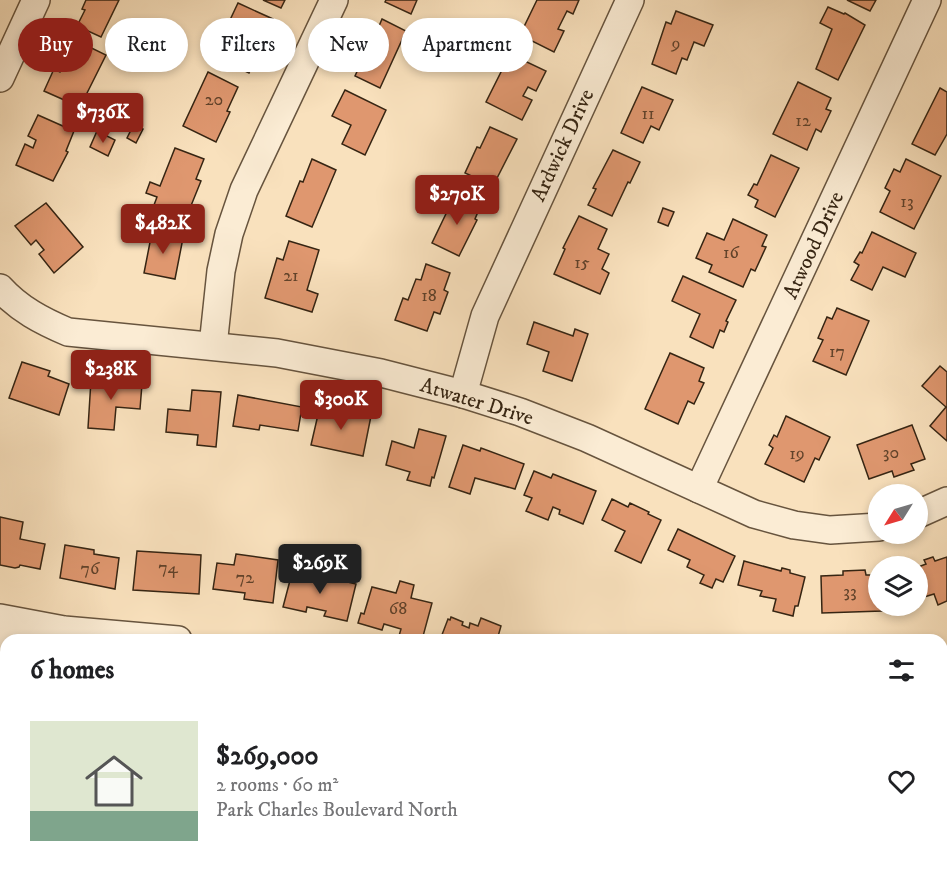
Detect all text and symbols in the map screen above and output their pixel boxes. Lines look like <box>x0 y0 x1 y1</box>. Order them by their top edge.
chip: Buy <box>18 18 93 72</box>
chip: Rent <box>105 18 188 72</box>
chip: Filters <box>200 18 296 72</box>
chip: New <box>308 18 389 72</box>
chip: Apartment <box>401 18 533 72</box>
house number: 9 <box>671 33 680 55</box>
street label: Ardwick Drive <box>526 85 600 206</box>
house number: 20 <box>205 89 223 111</box>
pin: $736K <box>61 93 145 144</box>
text: $736K <box>76 100 130 125</box>
house number: 11 <box>641 103 655 125</box>
house number: 12 <box>795 110 811 132</box>
pin: $270K <box>415 175 499 226</box>
text: $270K <box>429 182 485 207</box>
street label: Atwood Drive <box>778 187 850 303</box>
house number: 13 <box>900 191 914 213</box>
pin: $482K <box>121 204 205 255</box>
text: $482K <box>135 211 191 236</box>
house number: 16 <box>723 242 740 264</box>
house number: 15 <box>574 252 590 274</box>
house number: 21 <box>283 265 299 287</box>
house number: 18 <box>421 285 437 307</box>
house number: 17 <box>829 341 845 363</box>
pin: $238K <box>69 350 153 401</box>
text: $238K <box>85 357 137 382</box>
street label: Atwater Drive <box>417 372 537 432</box>
pin: $300K <box>299 380 383 431</box>
text: $300K <box>314 387 368 412</box>
house number: 30 <box>883 442 899 464</box>
house number: 19 <box>789 443 805 465</box>
north arrow <box>868 484 928 544</box>
map controls <box>868 484 928 616</box>
pin: $269K <box>278 544 362 595</box>
text: $269K <box>292 551 348 576</box>
button: layers <box>868 556 928 616</box>
house number: 74 <box>158 557 178 579</box>
house number: 76 <box>81 558 100 580</box>
house number: 72 <box>236 567 254 589</box>
house number: 33 <box>843 581 857 603</box>
house number: 68 <box>389 598 407 620</box>
text: 6 homes <box>30 654 114 687</box>
icon: filters <box>885 654 918 687</box>
text: $269,000 <box>216 740 318 773</box>
icon: home <box>78 745 150 817</box>
icon: heart <box>885 765 918 798</box>
text: 2 rooms · 60 m² <box>216 773 338 798</box>
text: Park Charles Boulevard North <box>216 798 458 823</box>

